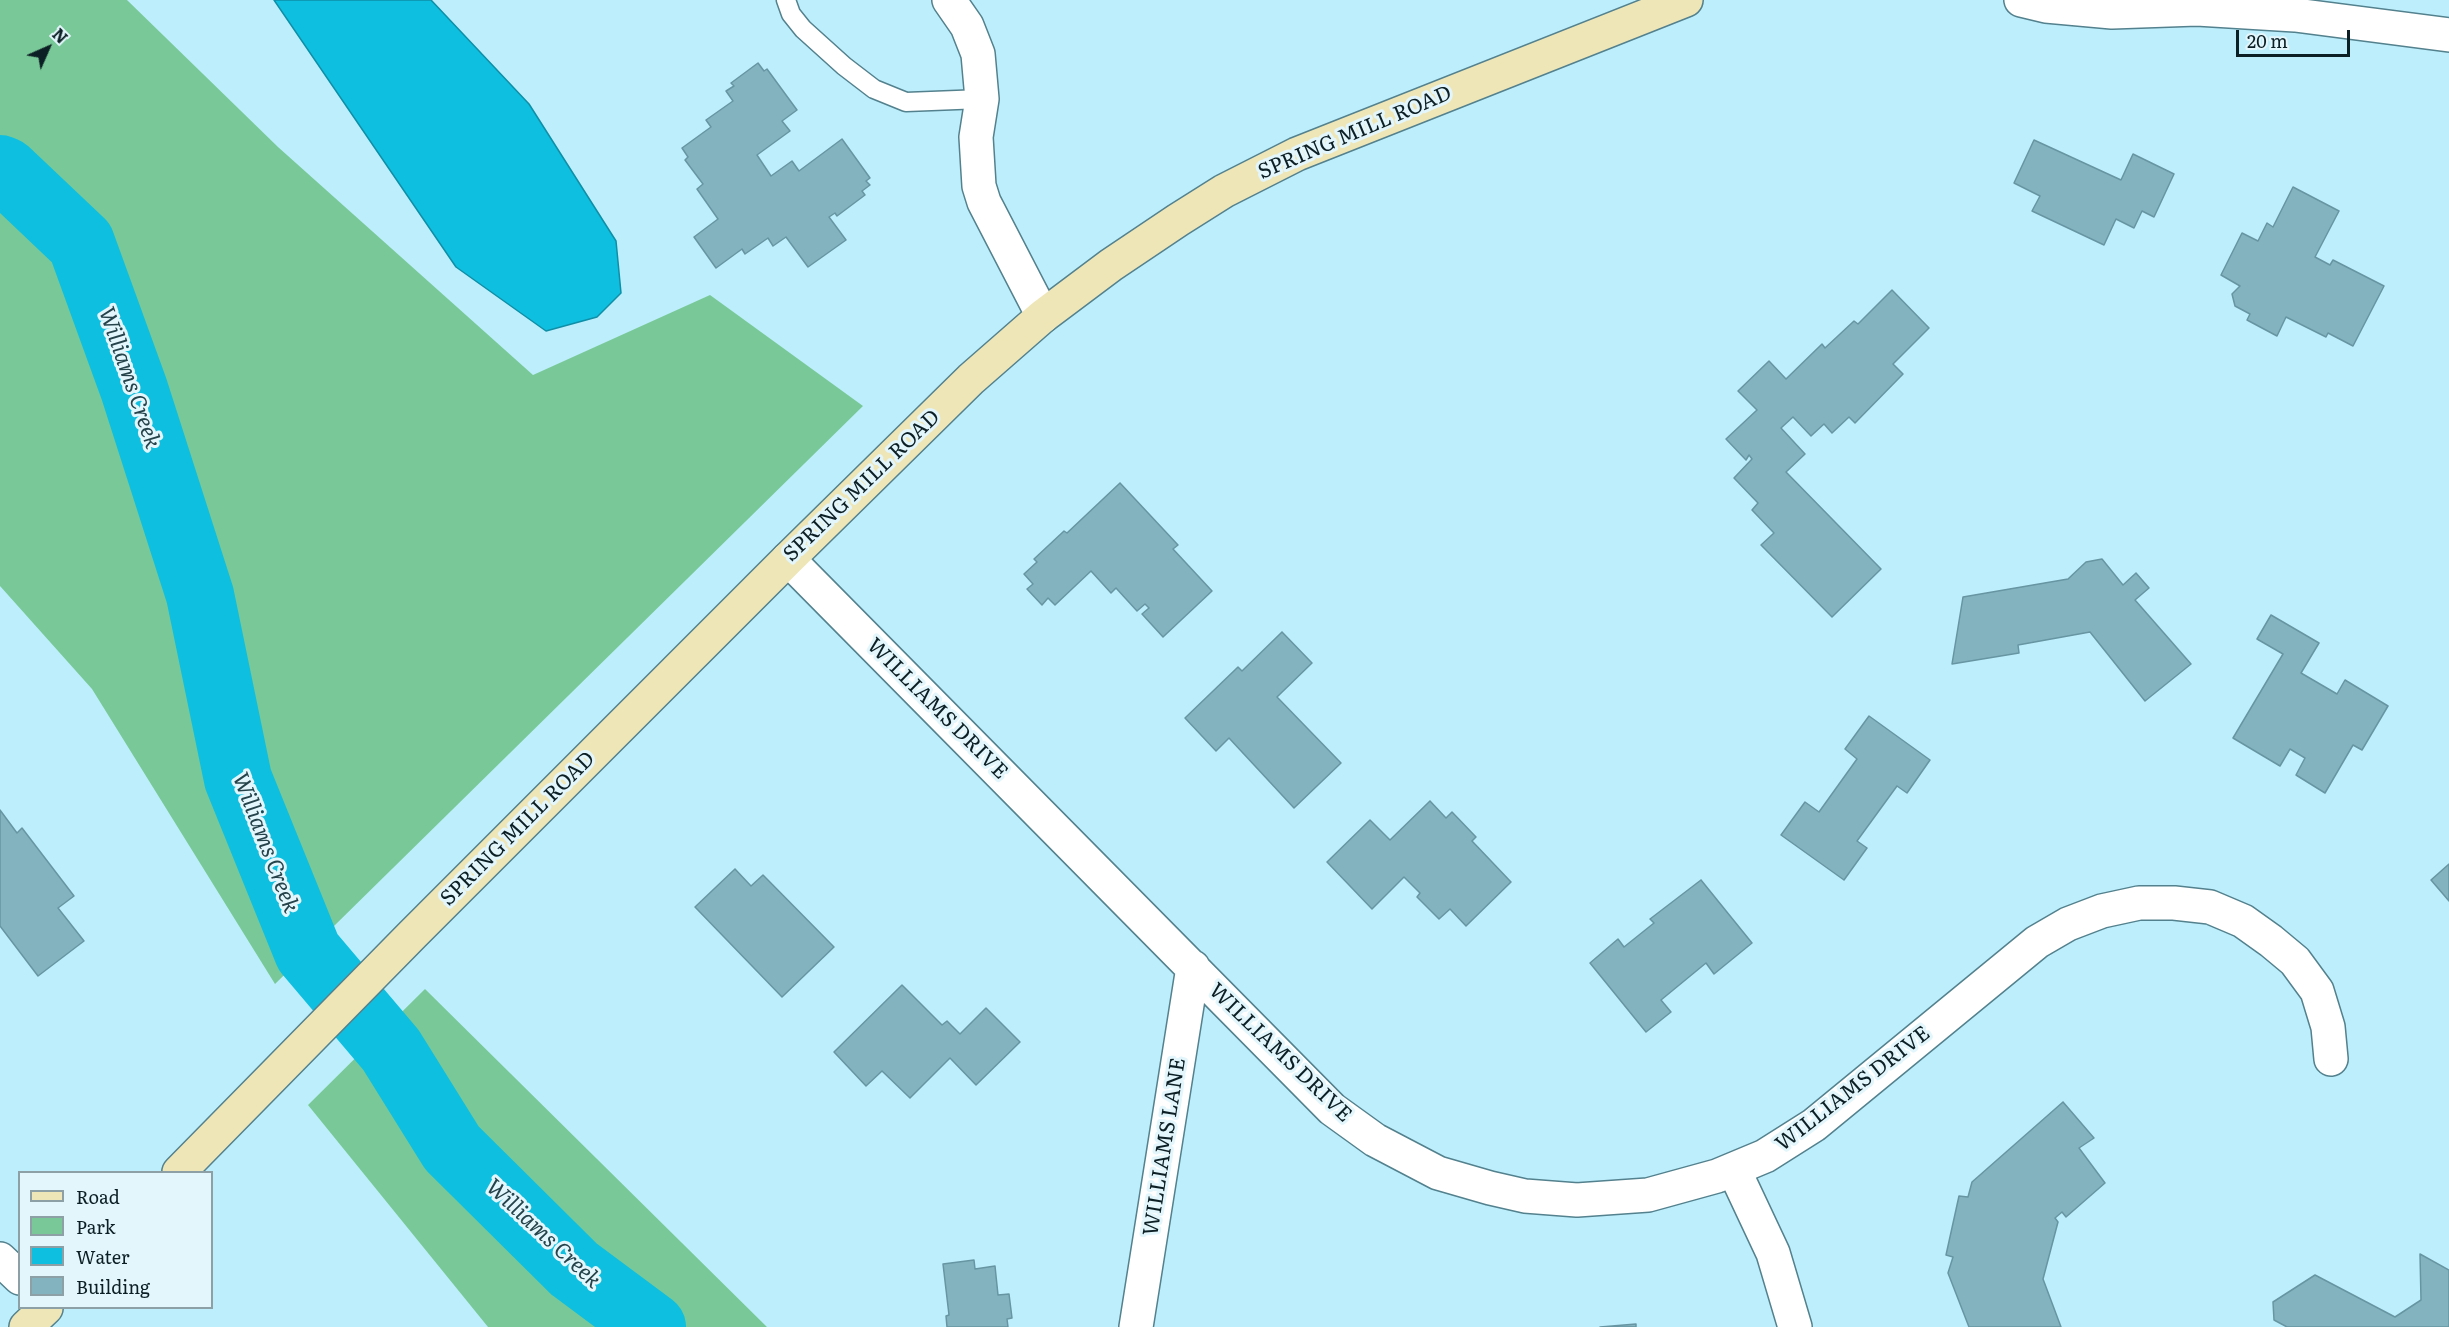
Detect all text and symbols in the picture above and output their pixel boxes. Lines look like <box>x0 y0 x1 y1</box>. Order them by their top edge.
north arrow <box>18 18 78 78</box>
scale bar <box>2239 18 2353 56</box>
text: N <box>47 22 74 49</box>
text: 20 m <box>2247 27 2288 54</box>
street label: SPRING MILL ROAD <box>1254 81 1456 185</box>
water label: Williams Creek <box>92 304 166 452</box>
street label: SPRING MILL ROAD <box>779 405 945 567</box>
street label: WILLIAMS DRIVE <box>861 633 1013 785</box>
street label: SPRING MILL ROAD <box>436 747 600 911</box>
water label: Williams Creek <box>226 769 304 917</box>
street label: WILLIAMS DRIVE <box>1203 978 1357 1128</box>
street label: WILLIAMS DRIVE <box>1771 1021 1935 1157</box>
street label: WILLIAMS LANE <box>1138 1056 1192 1238</box>
legend <box>18 1171 213 1309</box>
water label: Williams Creek <box>480 1174 606 1294</box>
text: Road <box>76 1183 120 1210</box>
text: Park <box>76 1213 115 1240</box>
text: Water <box>76 1243 129 1270</box>
text: Building <box>76 1273 150 1300</box>

